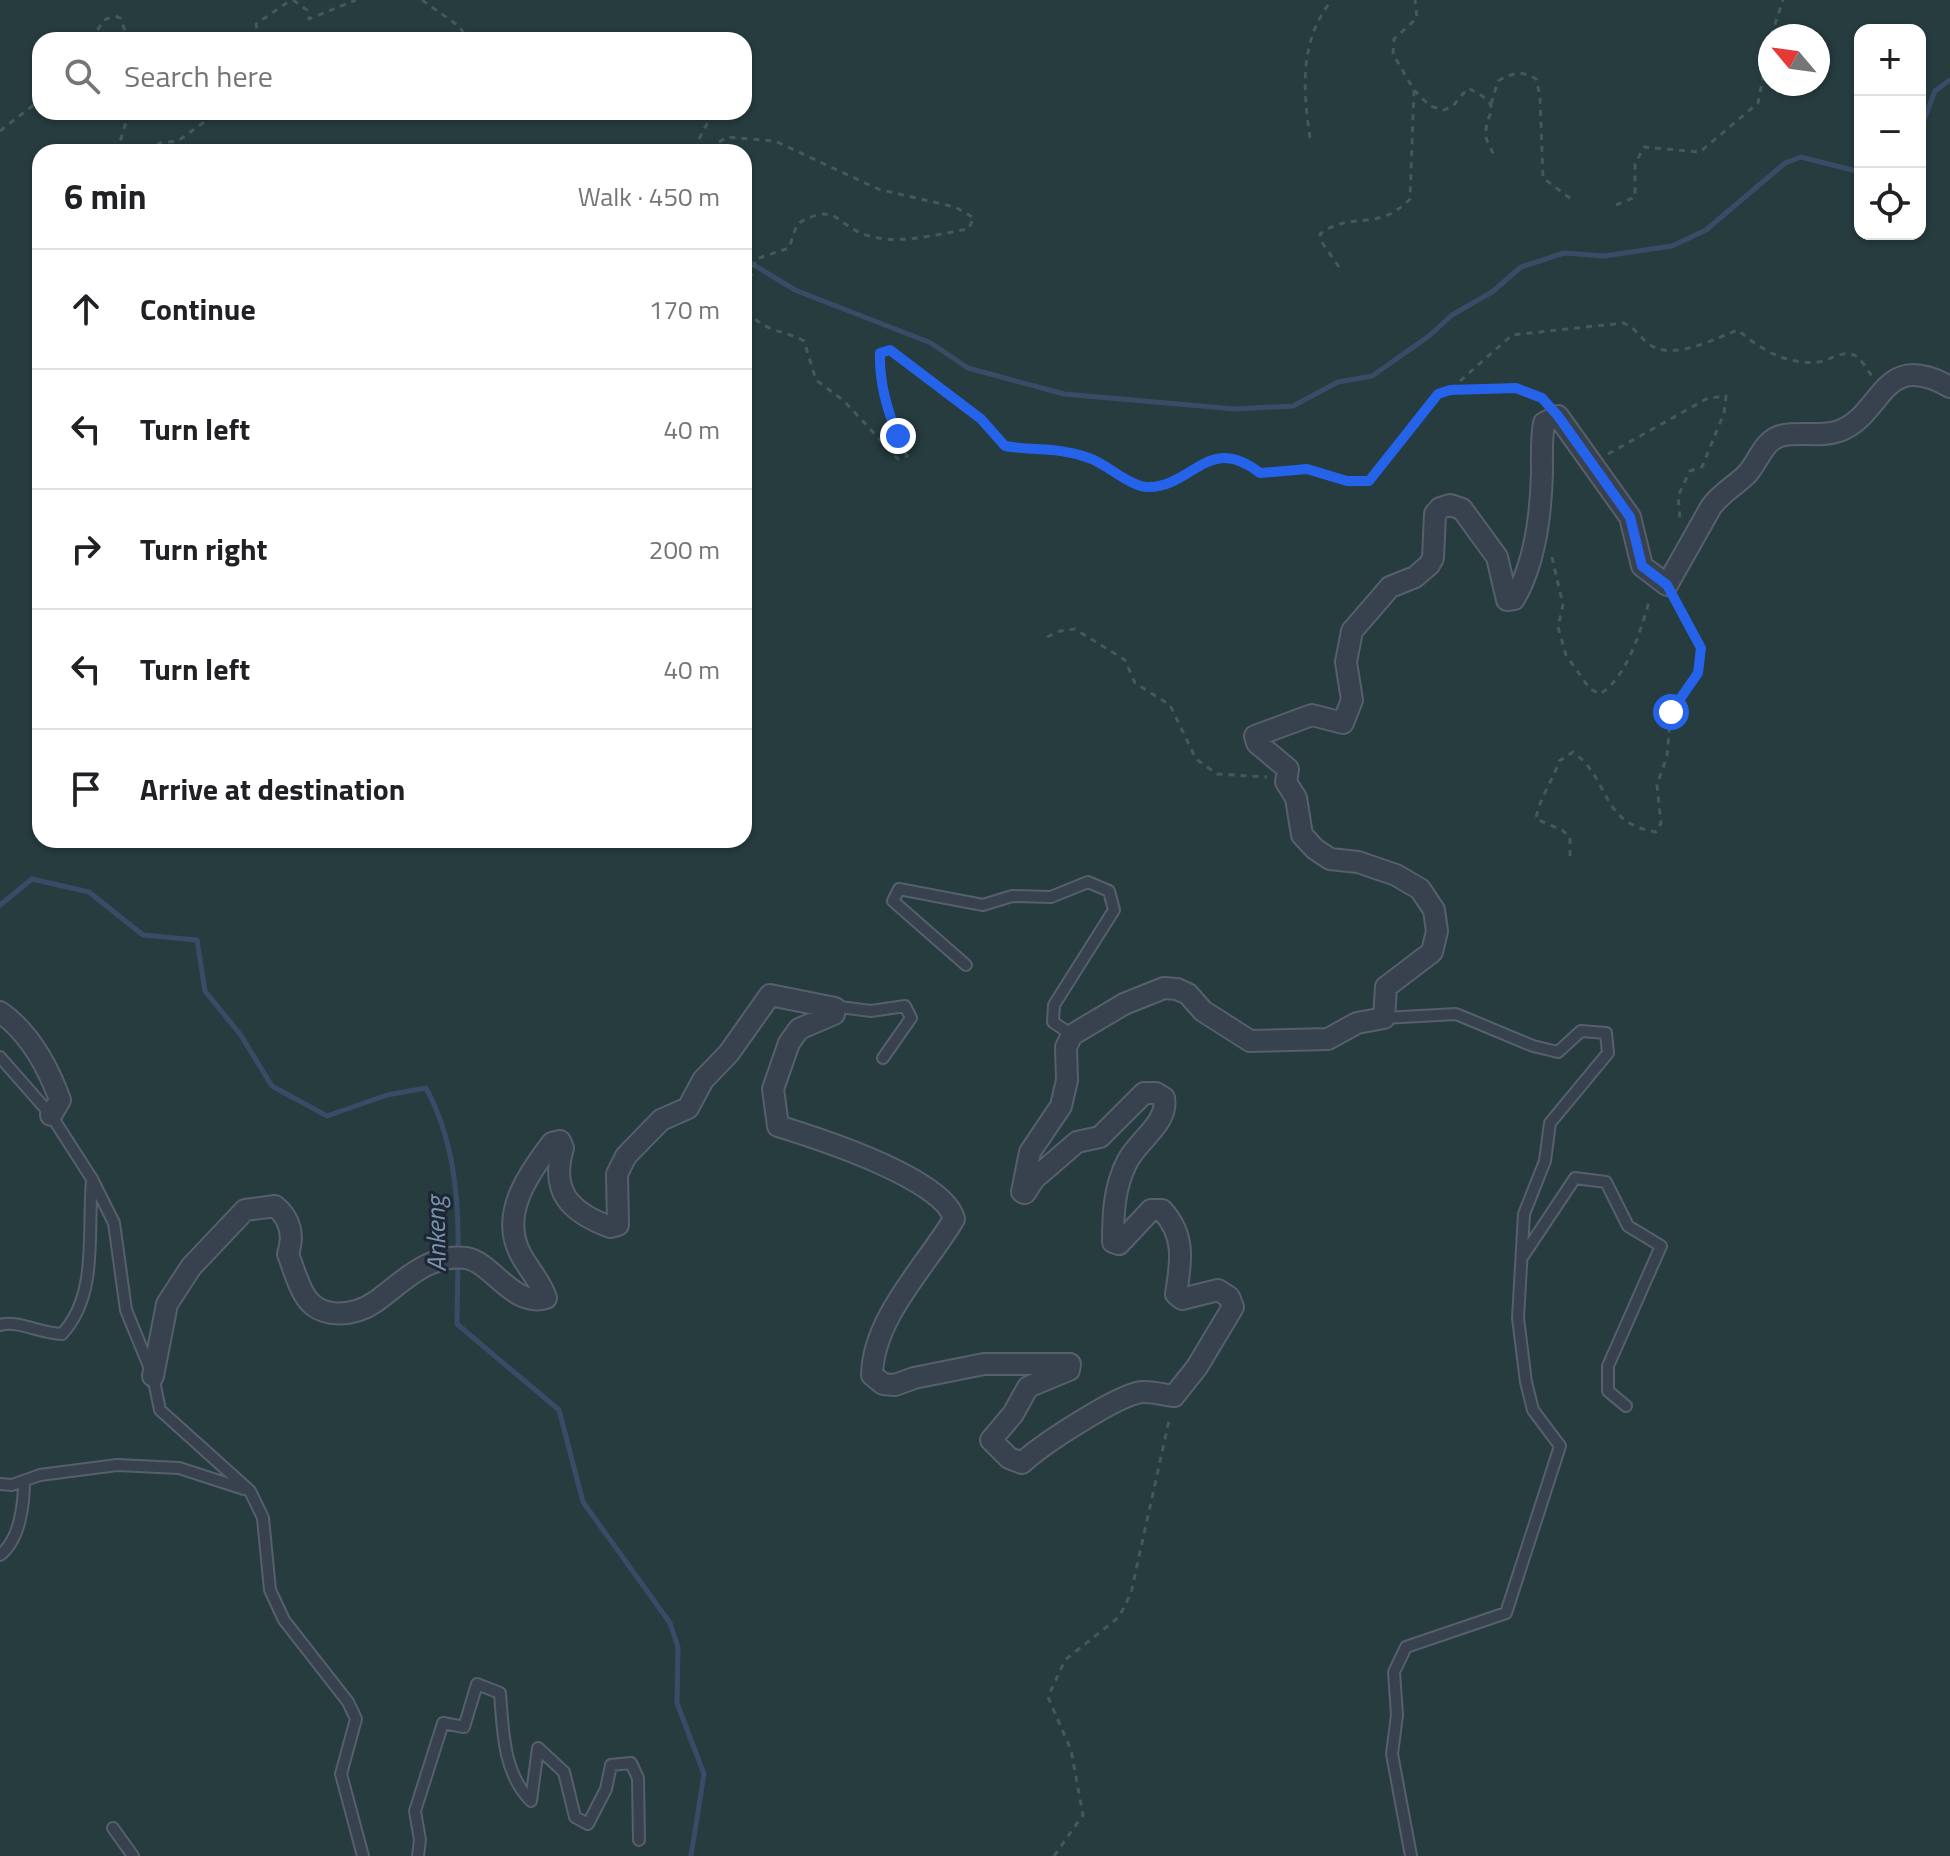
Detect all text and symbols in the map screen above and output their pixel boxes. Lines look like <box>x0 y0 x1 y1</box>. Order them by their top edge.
north arrow <box>1758 24 1830 96</box>
map controls <box>1854 24 1926 240</box>
button: + <box>1854 24 1926 96</box>
search box <box>32 32 752 120</box>
text: Search here <box>124 53 273 99</box>
icon: search <box>60 54 104 98</box>
button: − <box>1854 96 1926 168</box>
button: locate <box>1854 168 1926 240</box>
text: 6 min <box>64 170 147 222</box>
text: Walk · 450 m <box>578 177 720 216</box>
text: Continue <box>140 286 256 332</box>
icon: ahead <box>64 287 108 331</box>
text: 170 m <box>649 290 720 329</box>
text: Turn left <box>140 406 250 452</box>
icon: left <box>64 407 108 451</box>
text: 40 m <box>663 410 720 449</box>
route end <box>880 418 916 454</box>
text: Turn right <box>140 526 268 572</box>
icon: right <box>64 527 108 571</box>
text: 200 m <box>649 530 720 569</box>
text: Turn left <box>140 646 250 692</box>
icon: left <box>64 647 108 691</box>
text: 40 m <box>663 650 720 689</box>
route start <box>1653 694 1689 730</box>
text: Arrive at destination <box>140 766 405 812</box>
icon: arrive <box>64 767 108 811</box>
water label: Ankeng <box>415 1193 456 1272</box>

